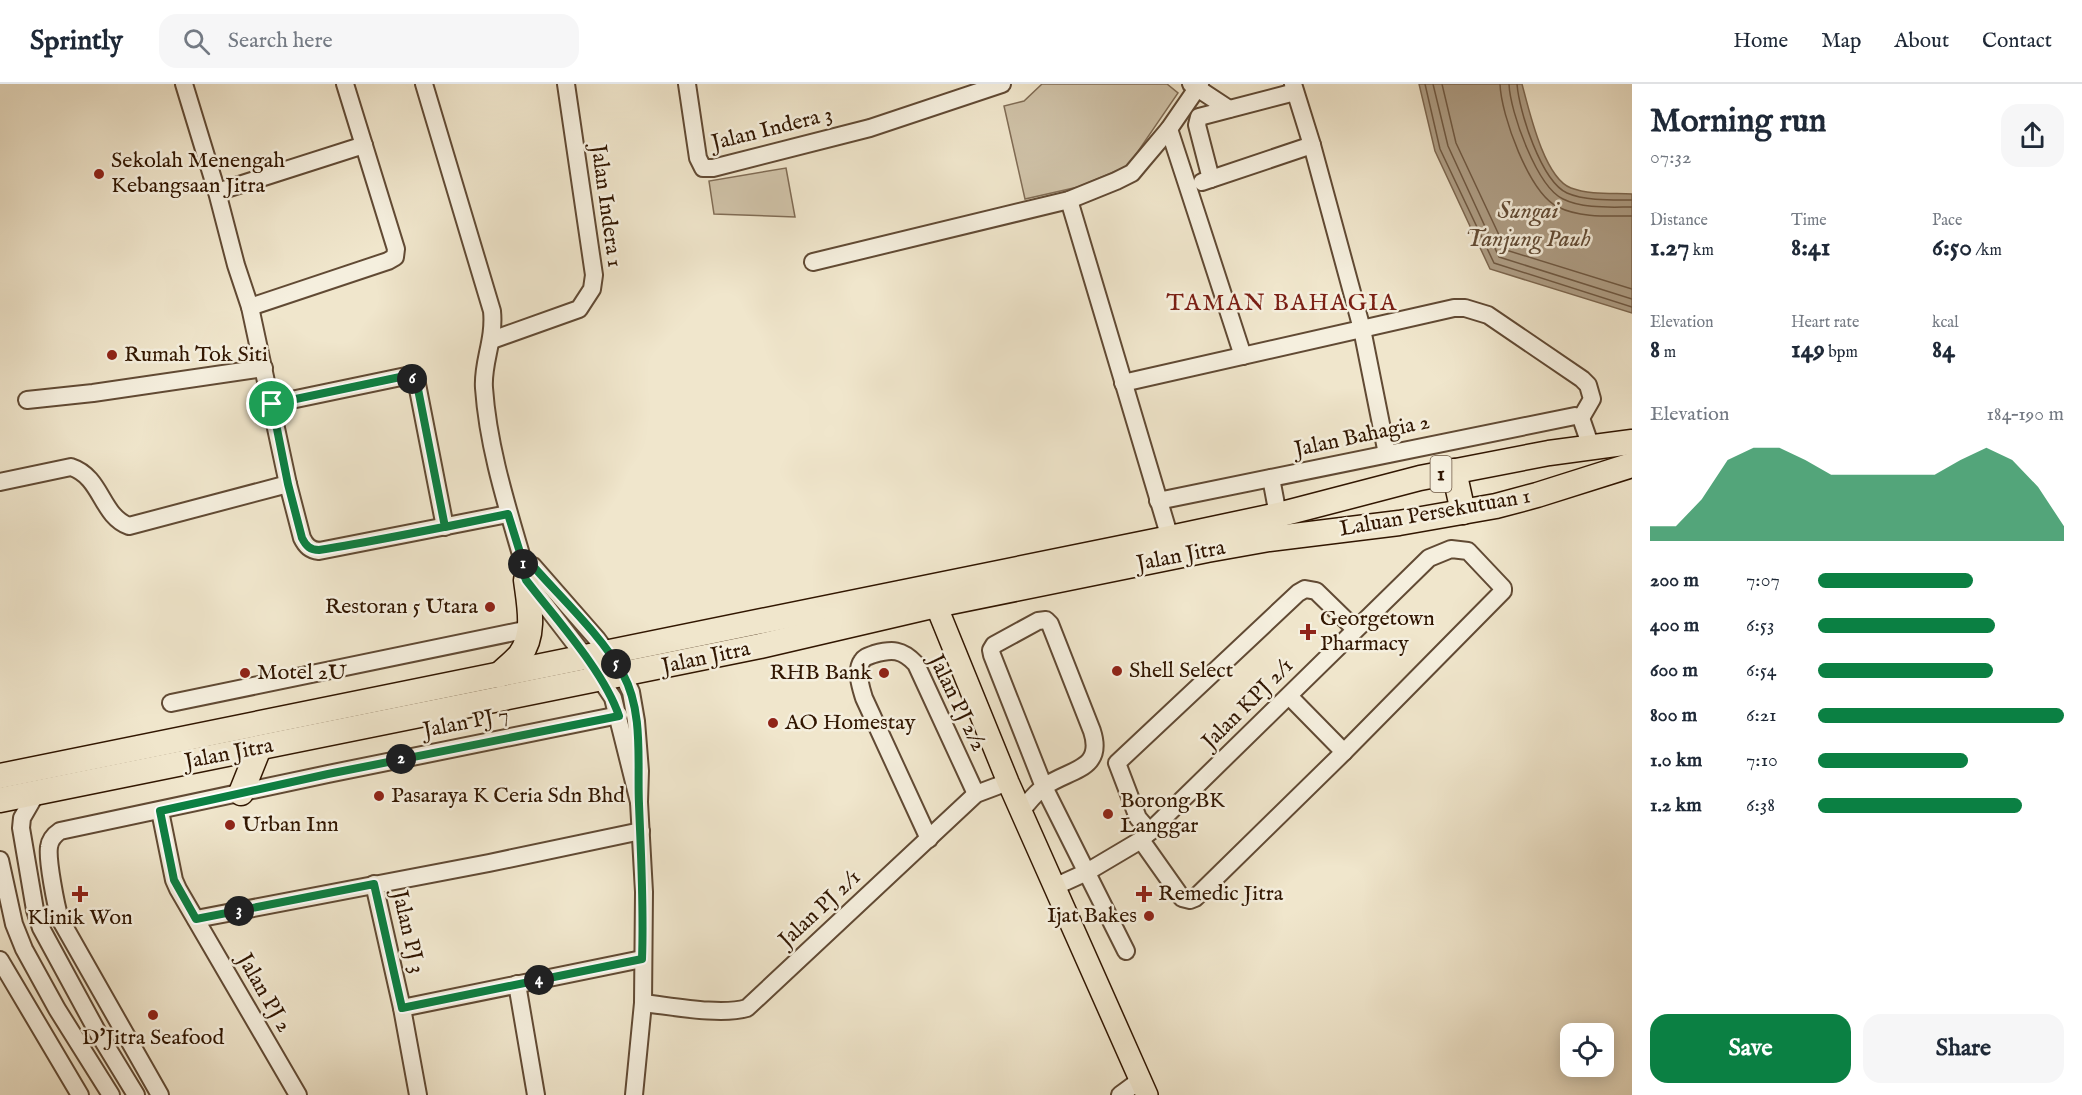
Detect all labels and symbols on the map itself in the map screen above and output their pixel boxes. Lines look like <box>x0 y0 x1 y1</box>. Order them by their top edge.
street label: Jalan Indera 3 <box>706 100 835 158</box>
street label: Jalan Indera 1 <box>583 140 628 269</box>
place label: Sekolah Menengah Kebangsaan Jitra <box>111 147 285 200</box>
marker: Sekolah Menengah Kebangsaan Jitra <box>92 167 106 181</box>
water label: Sungai Tanjung Pauh <box>1465 196 1591 255</box>
district label: TAMAN BAHAGIA <box>1166 288 1398 319</box>
place label: Rumah Tok Siti <box>124 341 268 369</box>
marker: Rumah Tok Siti <box>105 348 119 362</box>
pin: 6 <box>397 364 427 394</box>
pin <box>246 378 297 429</box>
street label: Jalan Bahagia 2 <box>1289 408 1432 465</box>
road number: 1 <box>1430 456 1452 492</box>
street label: Laluan Persekutuan 1 <box>1337 482 1533 544</box>
street label: Jalan Jitra <box>1131 534 1228 579</box>
pin: 1 <box>508 549 538 579</box>
place label: Restoran 5 Utara <box>325 593 478 621</box>
marker: Restoran 5 Utara <box>483 600 497 614</box>
place label: Georgetown Pharmacy <box>1320 605 1435 658</box>
marker: Georgetown Pharmacy <box>1301 625 1315 639</box>
street label: Jalan Jitra <box>656 635 753 682</box>
street label: Jalan PJ 2/2 <box>920 647 992 756</box>
pin: 5 <box>601 649 631 679</box>
street label: Jalan KPJ 2/1 <box>1194 652 1300 758</box>
place label: Shell Select <box>1129 657 1234 685</box>
place label: Motel 2U <box>257 659 347 687</box>
place label: RHB Bank <box>770 659 872 687</box>
marker: Shell Select <box>1110 664 1124 678</box>
marker: Motel 2U <box>238 666 252 680</box>
marker: RHB Bank <box>877 666 891 680</box>
street label: Jalan PJ 7 <box>418 701 511 746</box>
place label: AO Homestay <box>784 709 916 737</box>
marker: AO Homestay <box>766 716 780 730</box>
street label: Jalan Jitra <box>179 732 276 777</box>
pin: 2 <box>386 744 416 774</box>
place label: Pasaraya K Ceria Sdn Bhd <box>391 782 625 810</box>
place label: Borong BK Langgar <box>1120 787 1226 840</box>
marker: Pasaraya K Ceria Sdn Bhd <box>372 789 386 803</box>
marker: Borong BK Langgar <box>1101 807 1115 821</box>
place label: Urban Inn <box>242 811 339 839</box>
marker: Urban Inn <box>223 818 237 832</box>
street label: Jalan PJ 2/1 <box>771 864 867 956</box>
place label: Remedic Jitra <box>1158 880 1284 908</box>
marker: Klinik Won <box>71 885 89 903</box>
street label: Jalan PJ 3 <box>384 885 431 976</box>
marker: Remedic Jitra <box>1135 885 1153 903</box>
pin: 3 <box>224 896 254 926</box>
place label: Ijat Bakes <box>1047 902 1137 930</box>
place label: Klinik Won <box>27 904 133 932</box>
marker: Ijat Bakes <box>1142 909 1156 923</box>
street label: Jalan PJ 2 <box>229 946 298 1038</box>
pin: 4 <box>524 965 554 995</box>
marker: D'Jitra Seafood <box>146 1008 160 1022</box>
place label: D'Jitra Seafood <box>82 1024 224 1052</box>

